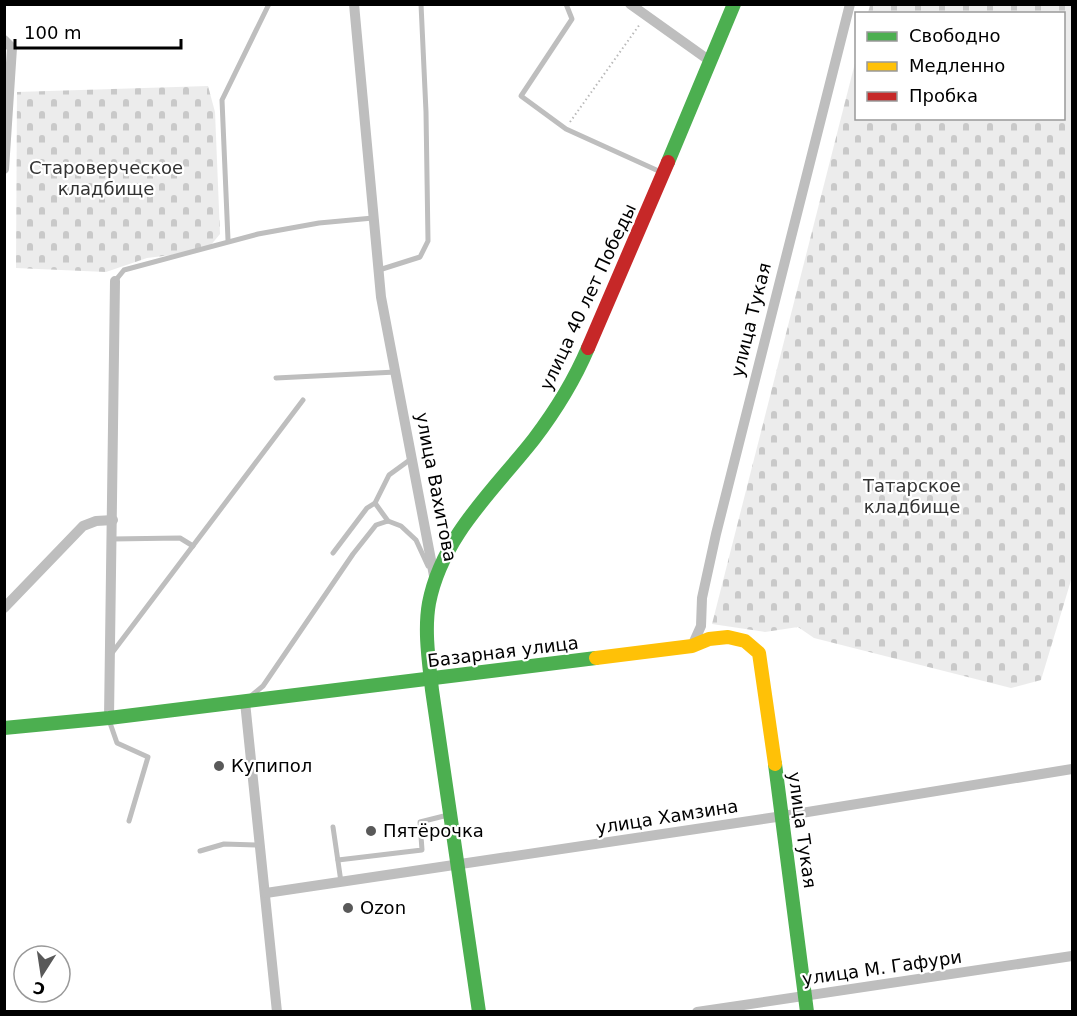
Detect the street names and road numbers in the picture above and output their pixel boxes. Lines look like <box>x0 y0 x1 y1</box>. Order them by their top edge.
street label: улица 40 лет Победы <box>535 200 640 394</box>
street label: улица Тукая <box>726 260 775 379</box>
street label: улица Вахитова <box>412 410 461 563</box>
street label: Базарная улица <box>426 632 580 671</box>
street label: улица Тукая <box>784 770 821 889</box>
street label: улица Хамзина <box>594 795 740 838</box>
street label: улица М. Гафури <box>801 946 963 989</box>

